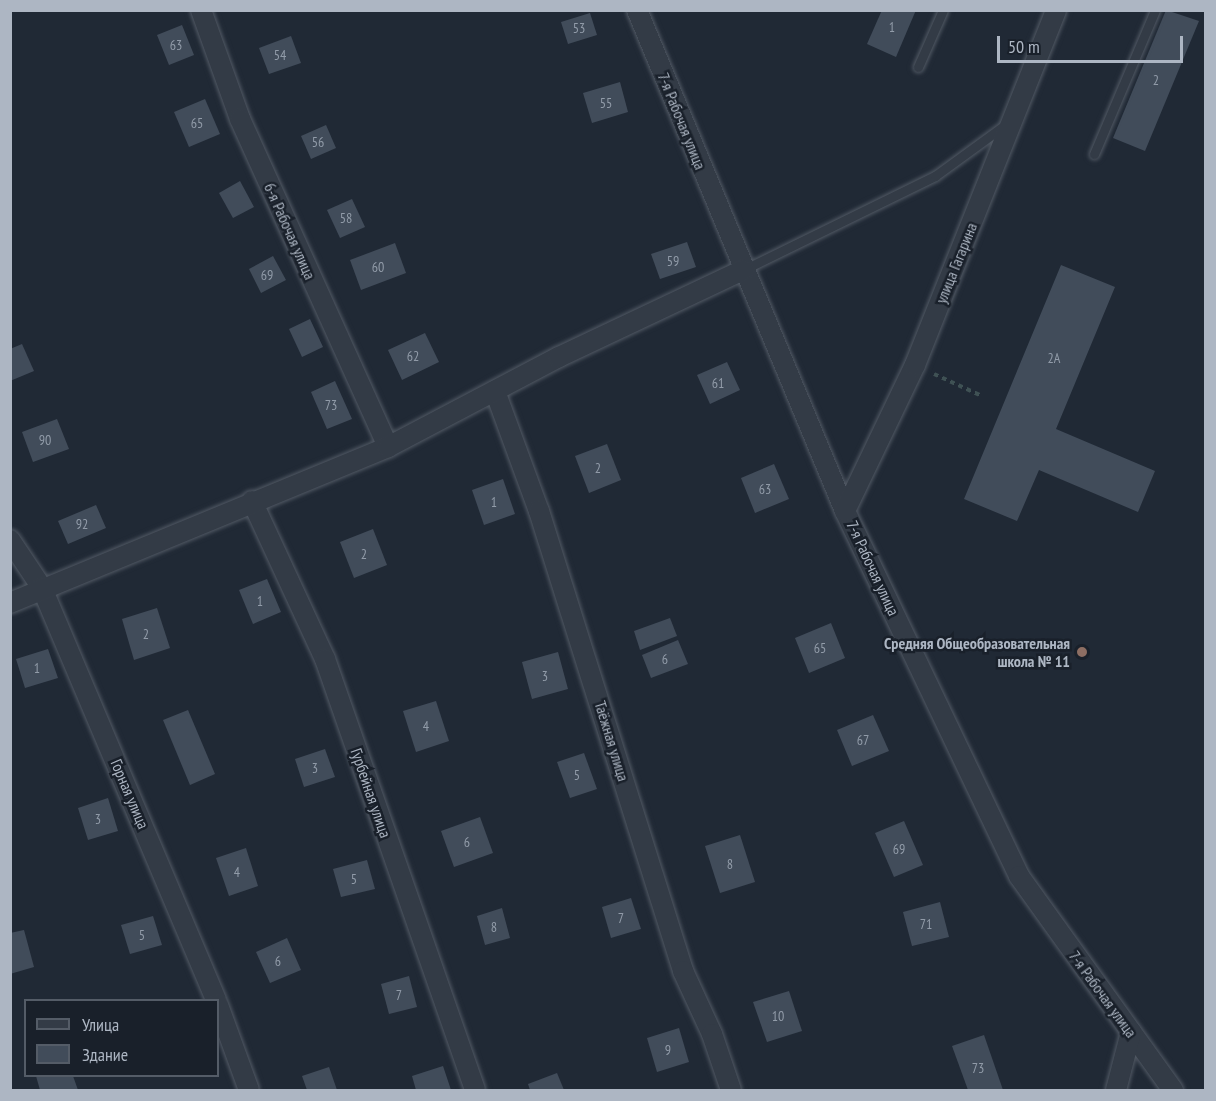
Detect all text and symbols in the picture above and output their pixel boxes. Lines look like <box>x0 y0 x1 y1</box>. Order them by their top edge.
house number: 1 <box>889 19 895 35</box>
house number: 53 <box>573 20 585 36</box>
scale bar <box>1000 24 1186 62</box>
text: 50 m <box>1008 35 1040 58</box>
house number: 63 <box>170 37 182 53</box>
house number: 54 <box>274 47 286 63</box>
street label: 7-я Рабочая улица <box>654 70 710 172</box>
house number: 2 <box>1153 72 1159 88</box>
house number: 55 <box>600 95 612 111</box>
house number: 65 <box>191 115 203 131</box>
house number: 56 <box>312 134 324 150</box>
street label: 6-я Рабочая улица <box>260 180 320 282</box>
house number: 58 <box>340 210 352 226</box>
street label: улица Гагарина <box>931 220 981 306</box>
house number: 59 <box>667 253 679 269</box>
house number: 60 <box>372 259 384 275</box>
house number: 69 <box>261 267 273 283</box>
house number: 62 <box>407 348 419 364</box>
house number: 2А <box>1048 350 1060 366</box>
house number: 61 <box>712 375 724 391</box>
house number: 73 <box>325 397 337 413</box>
house number: 90 <box>39 432 51 448</box>
house number: 2 <box>595 460 601 476</box>
house number: 63 <box>759 481 771 497</box>
house number: 1 <box>491 494 497 510</box>
house number: 92 <box>76 516 88 532</box>
street label: 7-я Рабочая улица <box>843 517 903 619</box>
house number: 2 <box>361 546 367 562</box>
house number: 1 <box>257 593 263 609</box>
house number: 2 <box>143 626 149 642</box>
place label: Средняя Общеобразовательная школа № 11 <box>884 633 1070 671</box>
house number: 65 <box>814 640 826 656</box>
marker: Средняя Общеобразовательная школа № 11 <box>1075 645 1089 659</box>
house number: 6 <box>662 651 668 667</box>
house number: 1 <box>34 660 40 676</box>
house number: 3 <box>542 668 548 684</box>
street label: Таёжная улица <box>591 699 633 783</box>
house number: 4 <box>423 718 429 734</box>
house number: 67 <box>857 732 869 748</box>
street label: Гурбейная улица <box>347 746 395 840</box>
street label: Горная улица <box>107 756 153 832</box>
house number: 3 <box>312 760 318 776</box>
house number: 5 <box>574 767 580 783</box>
house number: 3 <box>95 811 101 827</box>
house number: 6 <box>464 834 470 850</box>
house number: 69 <box>893 841 905 857</box>
house number: 8 <box>727 856 733 872</box>
house number: 4 <box>234 864 240 880</box>
house number: 5 <box>351 871 357 887</box>
house number: 7 <box>618 910 624 926</box>
house number: 71 <box>920 916 932 932</box>
house number: 8 <box>491 919 497 935</box>
house number: 5 <box>139 927 145 943</box>
street label: 7-я Рабочая улица <box>1065 947 1141 1041</box>
house number: 6 <box>275 953 281 969</box>
house number: 7 <box>396 987 402 1003</box>
legend <box>24 999 219 1077</box>
house number: 10 <box>772 1008 784 1024</box>
text: Улица <box>82 1013 119 1036</box>
house number: 9 <box>665 1042 671 1058</box>
text: Здание <box>82 1043 128 1066</box>
house number: 73 <box>972 1060 984 1076</box>

